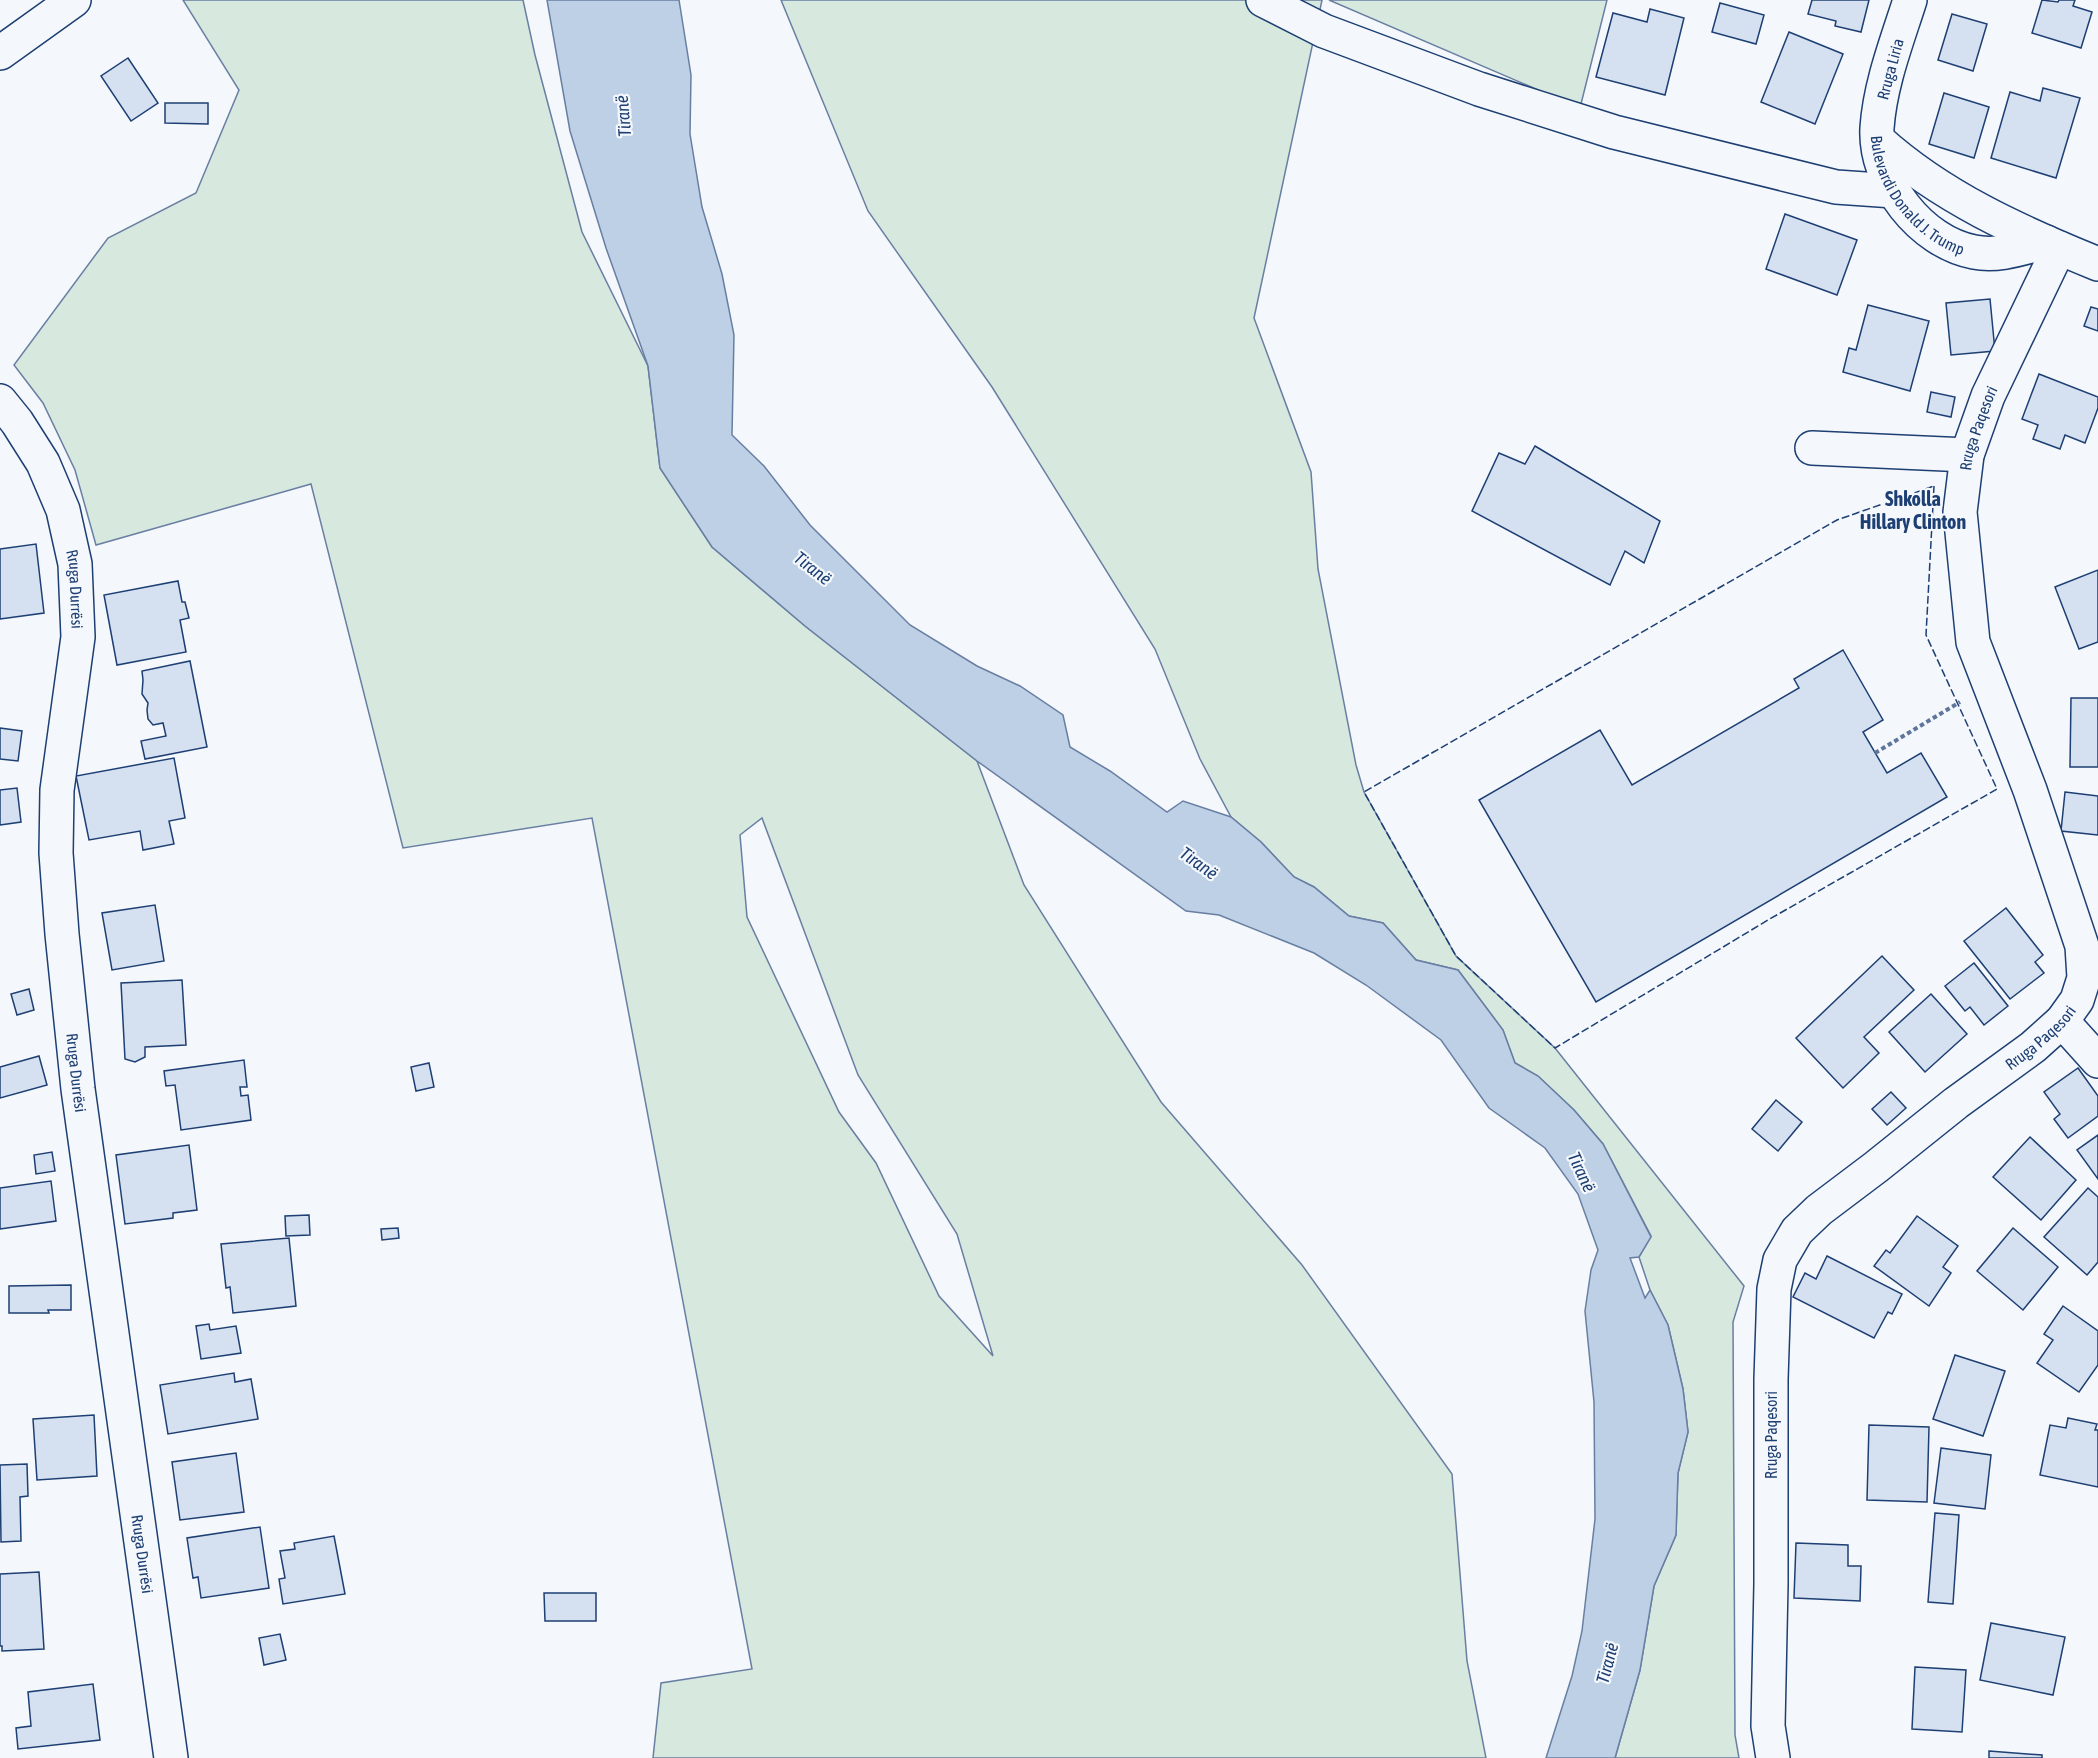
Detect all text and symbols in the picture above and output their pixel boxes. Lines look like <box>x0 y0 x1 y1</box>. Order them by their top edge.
street label: Rruga Liria <box>1873 37 1908 102</box>
water label: Tiranë <box>611 94 635 138</box>
street label: Bulevardi Donald J. Trump <box>1868 135 1967 259</box>
street label: Rruga Paqesori <box>1956 383 2001 471</box>
district label: Shkolla Hillary Clinton <box>1860 487 1966 533</box>
water label: Tiranë <box>790 547 836 589</box>
street label: Rruga Durrësi <box>63 548 87 629</box>
water label: Tiranë <box>1176 842 1222 884</box>
street label: Rruga Paqesori <box>2002 1002 2079 1073</box>
street label: Rruga Durrësi <box>63 1032 90 1113</box>
water label: Tiranë <box>1564 1149 1600 1195</box>
street label: Rruga Paqesori <box>1762 1391 1781 1479</box>
street label: Rruga Durrësi <box>128 1513 157 1595</box>
water label: Tiranë <box>1591 1640 1623 1686</box>

